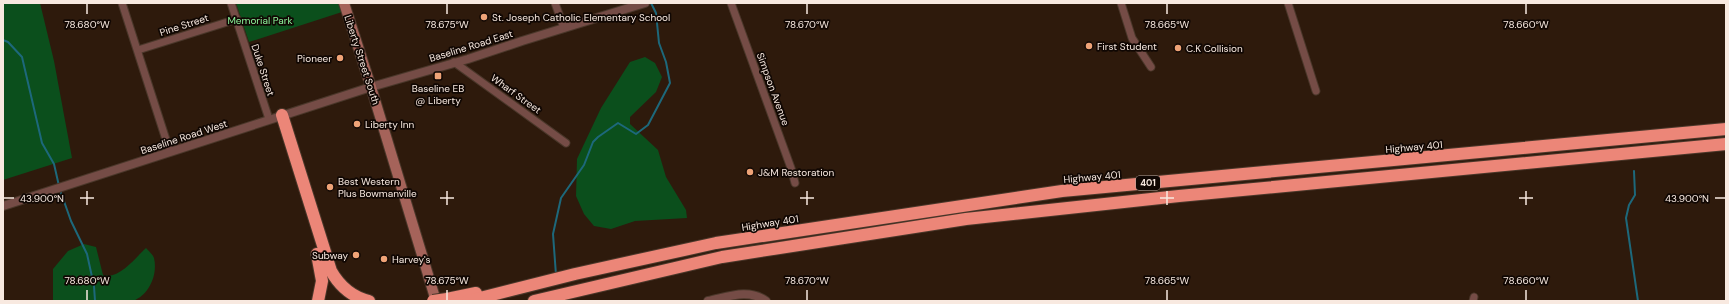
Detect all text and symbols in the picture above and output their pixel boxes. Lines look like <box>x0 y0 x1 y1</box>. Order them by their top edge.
street label: Pine Street <box>158 11 210 39</box>
place label: St. Joseph Catholic Elementary School <box>492 11 670 24</box>
marker: St. Joseph Catholic Elementary School <box>479 12 489 22</box>
street label: Liberty Street South <box>341 13 383 107</box>
park label: Memorial Park <box>227 14 293 27</box>
text: 78.680°W <box>64 18 110 31</box>
text: 78.675°W <box>425 18 469 31</box>
text: 78.670°W <box>785 18 829 31</box>
text: 78.665°W <box>1145 18 1190 31</box>
text: 78.660°W <box>1503 18 1549 31</box>
street label: Baseline Road East <box>428 27 514 65</box>
place label: First Student <box>1097 40 1157 53</box>
marker: First Student <box>1084 41 1094 51</box>
street label: Duke Street <box>248 42 278 98</box>
place label: C.K Collision <box>1186 42 1243 55</box>
marker: C.K Collision <box>1173 43 1183 53</box>
street label: Simpson Avenue <box>754 51 792 128</box>
place label: Pioneer <box>297 52 332 65</box>
marker: Pioneer <box>335 53 345 63</box>
marker: Baseline EB @ Liberty <box>433 71 443 81</box>
street label: Wharf Street <box>488 71 544 117</box>
place label: Baseline EB @ Liberty <box>412 82 464 107</box>
street label: Baseline Road West <box>139 117 229 157</box>
place label: Liberty Inn <box>365 118 415 131</box>
marker: Liberty Inn <box>352 119 362 129</box>
street label: Highway 401 <box>1385 138 1443 156</box>
place label: J&M Restoration <box>758 166 834 179</box>
marker: J&M Restoration <box>745 167 755 177</box>
street label: Highway 401 <box>1063 168 1121 186</box>
place label: Best Western Plus Bowmanville <box>338 175 417 200</box>
road number: 401 <box>1136 176 1160 190</box>
marker: Best Western Plus Bowmanville <box>325 182 335 192</box>
text: 43.900°N <box>20 192 64 205</box>
text: 43.900°N <box>1665 192 1709 205</box>
street label: Highway 401 <box>741 212 799 234</box>
place label: Subway <box>312 249 348 262</box>
marker: Subway <box>351 250 361 260</box>
place label: Harvey's <box>392 253 431 266</box>
marker: Harvey's <box>379 254 389 264</box>
text: 78.680°W <box>64 274 110 287</box>
text: 78.675°W <box>425 274 469 287</box>
text: 78.670°W <box>785 274 829 287</box>
text: 78.665°W <box>1145 274 1190 287</box>
text: 78.660°W <box>1503 274 1549 287</box>

